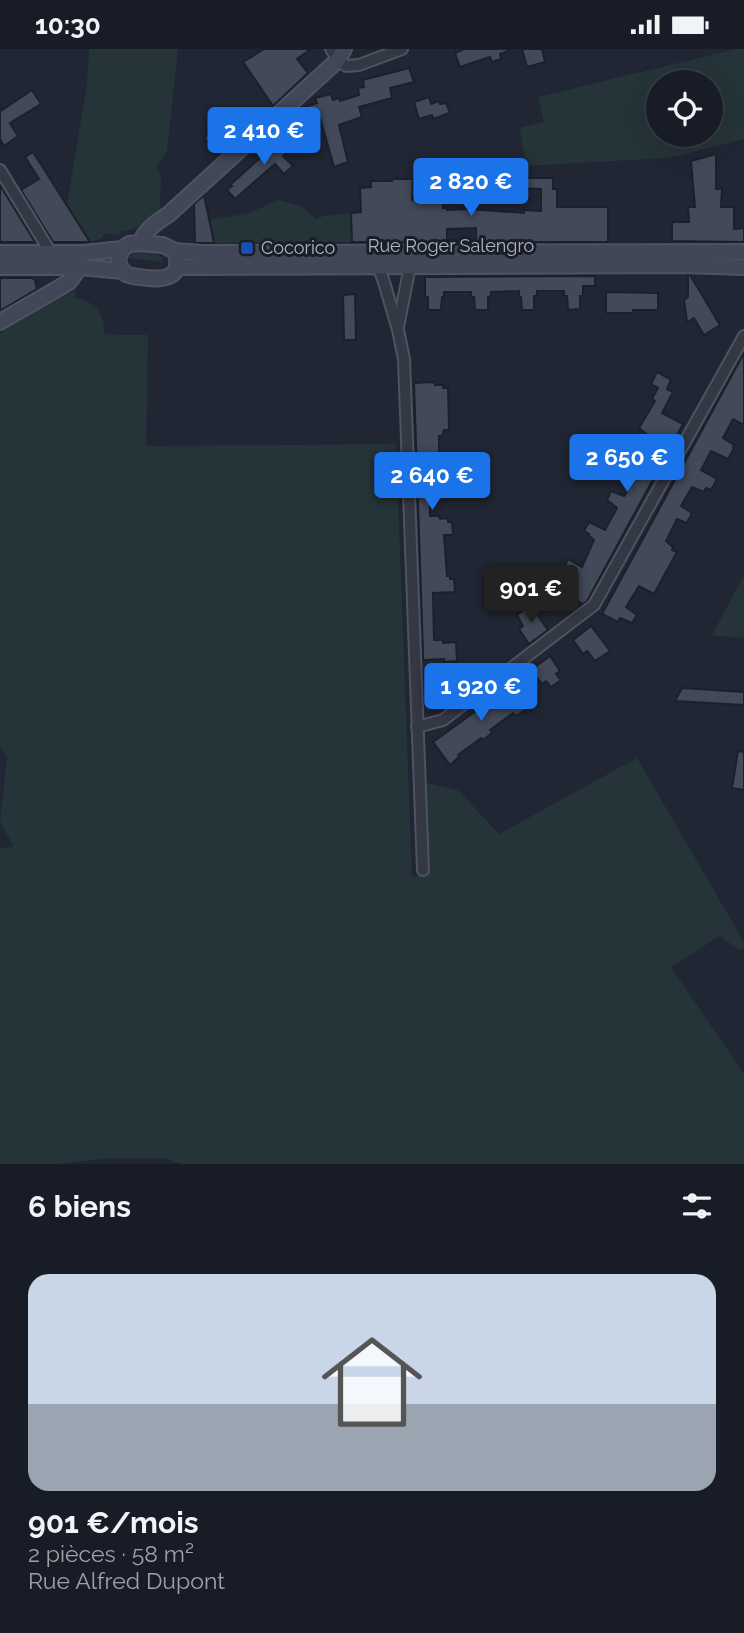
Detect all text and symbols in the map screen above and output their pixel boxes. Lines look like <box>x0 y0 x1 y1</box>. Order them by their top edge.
text: 10:30 <box>35 10 101 40</box>
map controls <box>646 70 723 147</box>
button: locate <box>646 70 723 147</box>
pin: 2 410 € <box>199 107 329 167</box>
text: 2 410 € <box>224 116 304 143</box>
pin: 2 820 € <box>406 159 536 218</box>
text: 2 820 € <box>429 167 513 194</box>
street label: Rue Roger Salengro <box>368 235 534 256</box>
place label: Cocorico <box>261 237 336 258</box>
marker: Cocorico <box>239 240 255 256</box>
pin: 2 650 € <box>562 435 692 494</box>
text: 2 650 € <box>585 443 669 470</box>
pin: 2 640 € <box>367 453 497 512</box>
text: 2 640 € <box>390 461 474 488</box>
pin: 901 € <box>482 565 580 625</box>
text: 901 € <box>500 574 562 601</box>
pin: 1 920 € <box>416 663 546 723</box>
text: 1 920 € <box>440 672 522 699</box>
icon: filters <box>678 1187 716 1225</box>
text: 6 biens <box>28 1189 131 1224</box>
icon: home <box>309 1319 435 1445</box>
text: 901 €/mois <box>28 1505 199 1540</box>
text: 2 pièces · 58 m² <box>28 1540 194 1567</box>
text: Rue Alfred Dupont <box>28 1567 225 1594</box>

